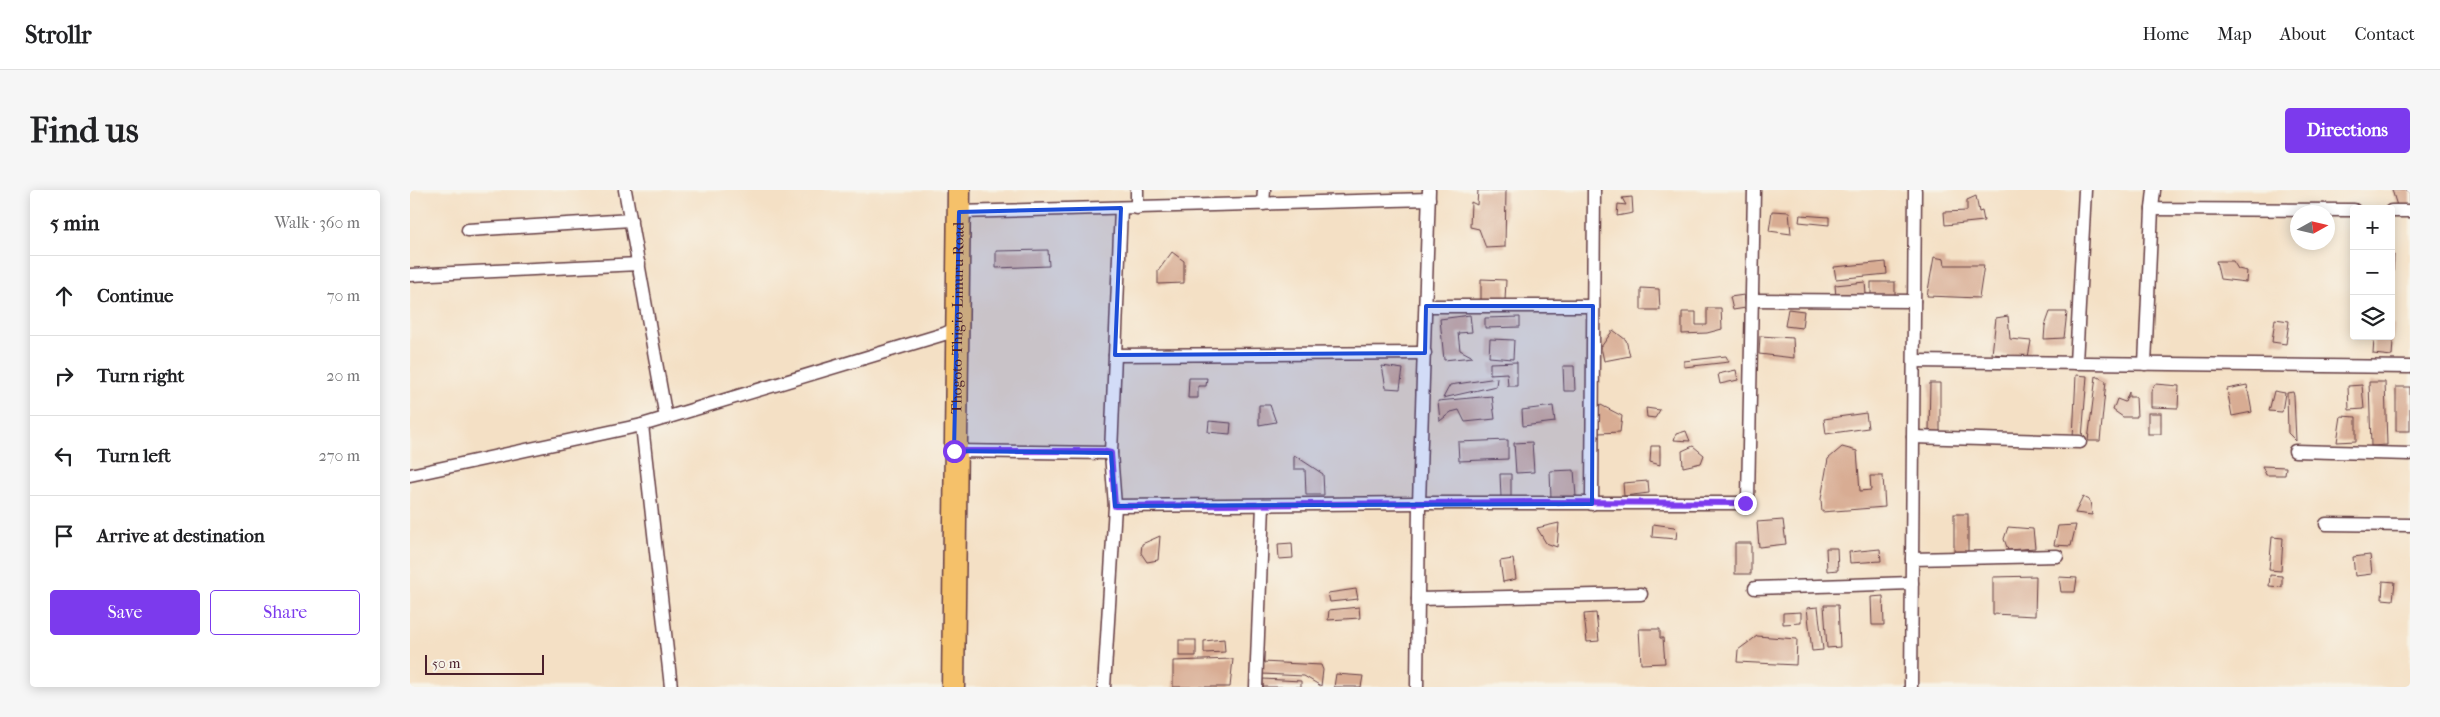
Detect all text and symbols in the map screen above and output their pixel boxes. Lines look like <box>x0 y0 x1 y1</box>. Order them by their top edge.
text: Strollr <box>25 21 92 49</box>
text: Home <box>2142 24 2189 45</box>
text: Map <box>2217 24 2252 45</box>
text: About <box>2280 24 2326 45</box>
text: Contact <box>2354 24 2415 45</box>
button: Directions <box>2285 108 2410 153</box>
text: Find us <box>30 110 139 151</box>
north arrow <box>2290 205 2335 250</box>
map controls <box>2350 205 2395 340</box>
button: + <box>2350 205 2395 250</box>
text: 5 min <box>50 211 99 235</box>
text: Walk · 360 m <box>274 213 360 232</box>
street label: Thogoto-Thigio-Limuru Road <box>947 221 968 414</box>
button: − <box>2350 250 2395 295</box>
icon: ahead <box>50 282 78 310</box>
text: Continue <box>97 285 173 307</box>
text: 70 m <box>327 286 360 305</box>
button: layers <box>2350 295 2395 340</box>
icon: right <box>50 362 78 390</box>
text: Turn right <box>97 365 184 387</box>
text: 20 m <box>326 366 360 385</box>
route start <box>943 440 966 463</box>
icon: left <box>50 442 78 470</box>
text: Turn left <box>97 445 171 467</box>
text: 270 m <box>319 446 360 465</box>
route end <box>1734 492 1757 515</box>
icon: arrive <box>50 522 78 550</box>
text: Arrive at destination <box>97 525 265 547</box>
button: Save <box>50 590 200 635</box>
button: Share <box>210 590 360 635</box>
scale bar <box>425 652 544 675</box>
text: 50 m <box>432 655 460 672</box>

